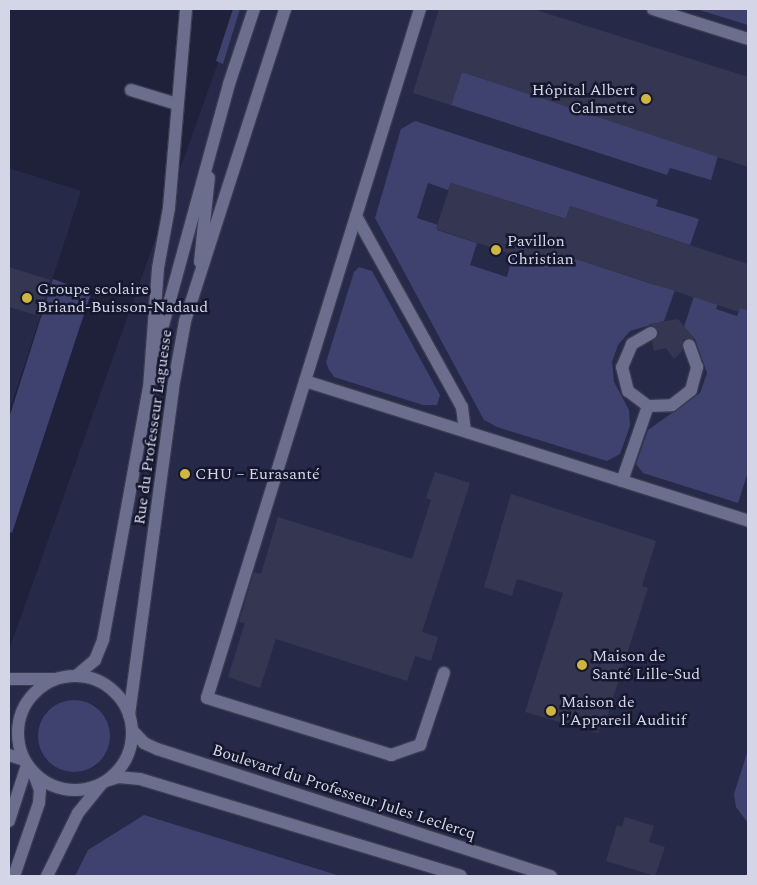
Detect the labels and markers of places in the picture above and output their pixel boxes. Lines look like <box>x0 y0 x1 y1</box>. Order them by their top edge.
place label: Hôpital Albert Calmette <box>532 80 635 118</box>
marker: Hôpital Albert Calmette <box>639 92 653 106</box>
place label: Pavillon Christian <box>507 231 574 269</box>
marker: Pavillon Christian <box>489 243 503 257</box>
place label: Groupe scolaire Briand-Buisson-Nadaud <box>37 279 208 317</box>
marker: Groupe scolaire Briand-Buisson-Nadaud <box>21 292 33 304</box>
place label: CHU – Eurasanté <box>195 464 320 484</box>
marker: CHU – Eurasanté <box>179 468 191 480</box>
place label: Maison de Santé Lille-Sud <box>592 646 700 684</box>
marker: Maison de Santé Lille-Sud <box>576 659 588 671</box>
place label: Maison de l'Appareil Auditif <box>561 692 686 730</box>
marker: Maison de l'Appareil Auditif <box>545 705 557 717</box>

